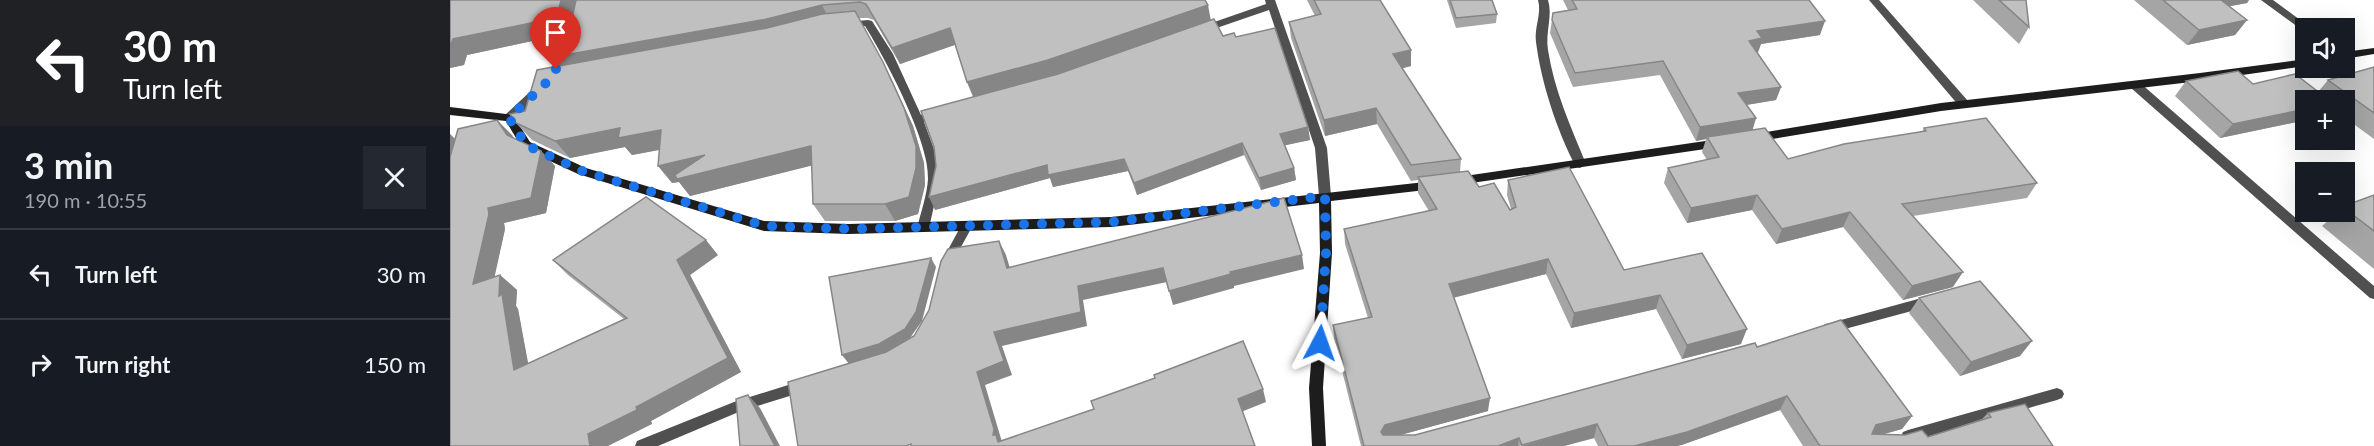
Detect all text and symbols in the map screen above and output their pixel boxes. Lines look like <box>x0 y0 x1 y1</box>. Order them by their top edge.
pin <box>530 7 581 69</box>
icon: arrive <box>539 16 572 49</box>
map controls <box>2295 18 2355 222</box>
button: sound <box>2295 18 2355 78</box>
text: 30 m <box>123 21 217 71</box>
icon: left <box>24 24 102 102</box>
text: Turn left <box>123 72 222 105</box>
button: + <box>2295 90 2355 150</box>
text: 3 min <box>24 143 113 187</box>
button: close <box>363 146 426 209</box>
button: − <box>2295 162 2355 222</box>
text: 190 m · 10:55 <box>24 188 147 212</box>
icon: left <box>24 258 57 291</box>
text: Turn left <box>75 261 157 288</box>
text: 30 m <box>377 261 426 288</box>
position arrow <box>1288 311 1352 375</box>
icon: right <box>24 348 57 381</box>
text: Turn right <box>75 351 170 378</box>
text: 150 m <box>364 351 426 378</box>

